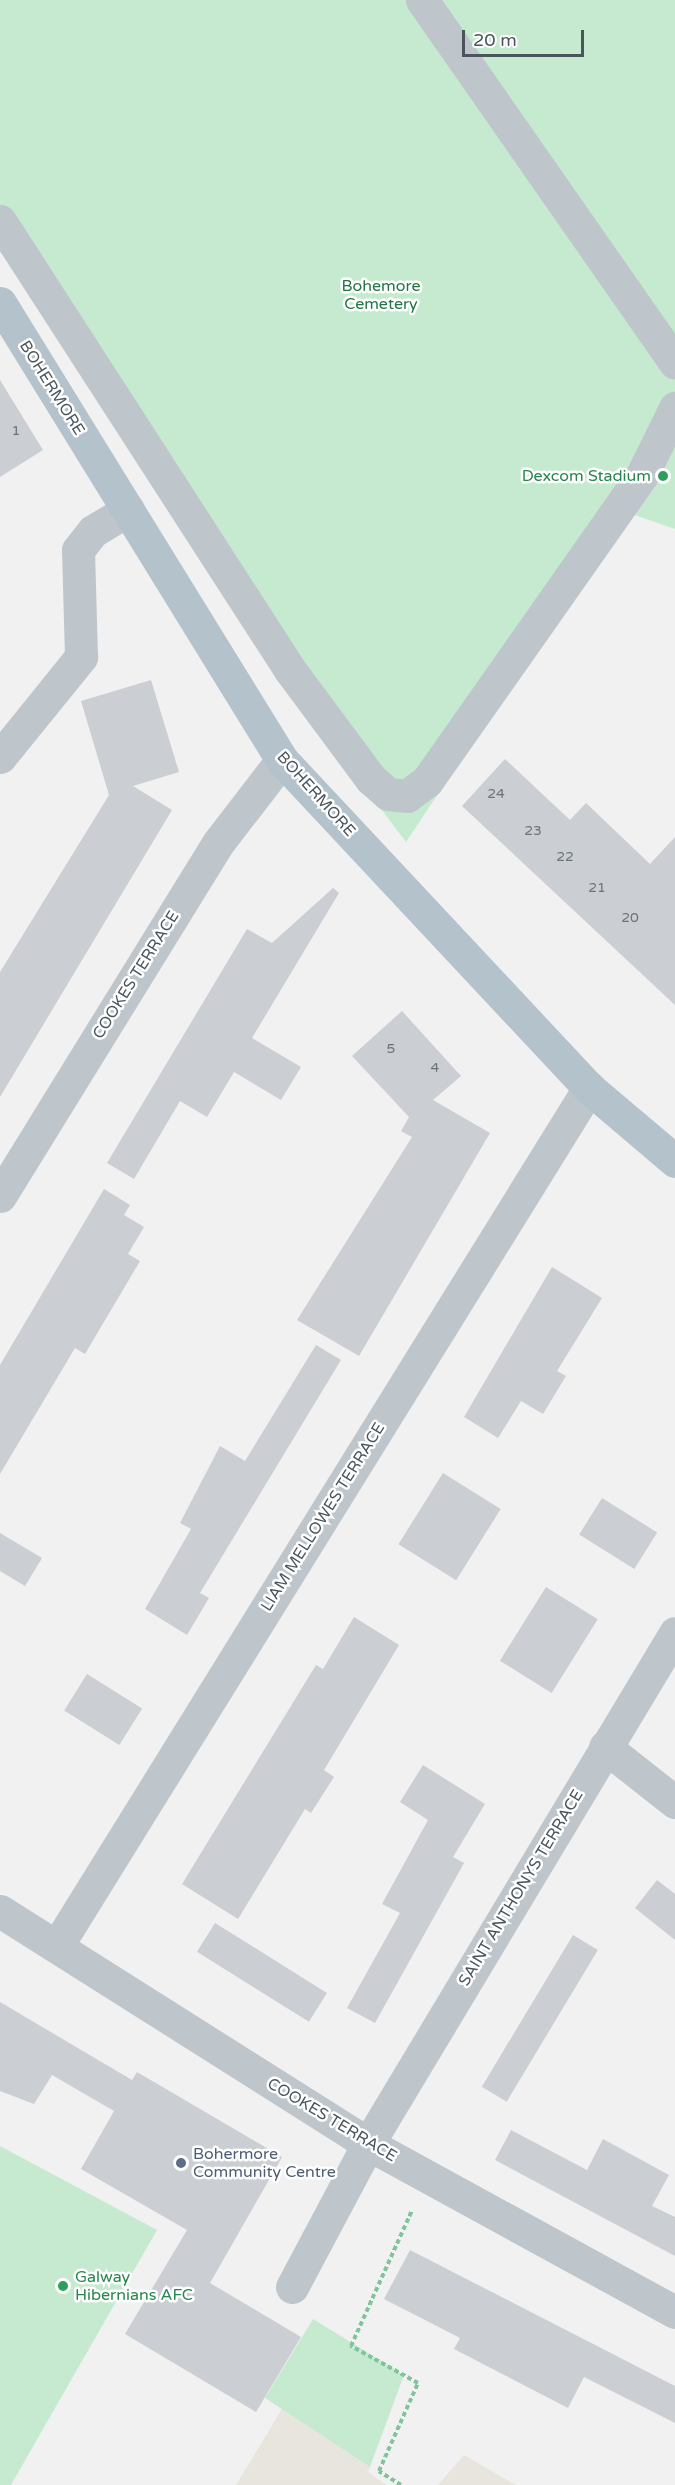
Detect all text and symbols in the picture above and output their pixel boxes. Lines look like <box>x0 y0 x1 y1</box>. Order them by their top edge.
scale bar <box>465 18 586 56</box>
text: 20 m <box>473 29 517 51</box>
park label: Bohemore Cemetery <box>342 276 420 314</box>
street label: BOHERMORE <box>15 337 89 439</box>
house number: 1 <box>12 423 20 439</box>
place label: Dexcom Stadium <box>522 466 651 486</box>
marker: Dexcom Stadium <box>656 469 670 483</box>
street label: BOHERMORE <box>273 748 359 840</box>
house number: 24 <box>487 786 505 802</box>
house number: 23 <box>524 823 542 839</box>
house number: 22 <box>556 849 574 865</box>
house number: 21 <box>588 880 606 896</box>
street label: COOKES TERRACE <box>89 907 183 1043</box>
house number: 20 <box>621 910 639 926</box>
house number: 5 <box>387 1041 395 1057</box>
house number: 4 <box>431 1060 439 1076</box>
street label: LIAM MELLOWES TERRACE <box>257 1419 389 1615</box>
street label: SAINT ANTHONYS TERRACE <box>455 1786 587 1990</box>
street label: COOKES TERRACE <box>264 2074 400 2166</box>
place label: Bohermore Community Centre <box>193 2144 336 2182</box>
marker: Bohermore Community Centre <box>174 2156 188 2170</box>
place label: Galway Hibernians AFC <box>75 2267 193 2305</box>
marker: Galway Hibernians AFC <box>56 2279 70 2293</box>

